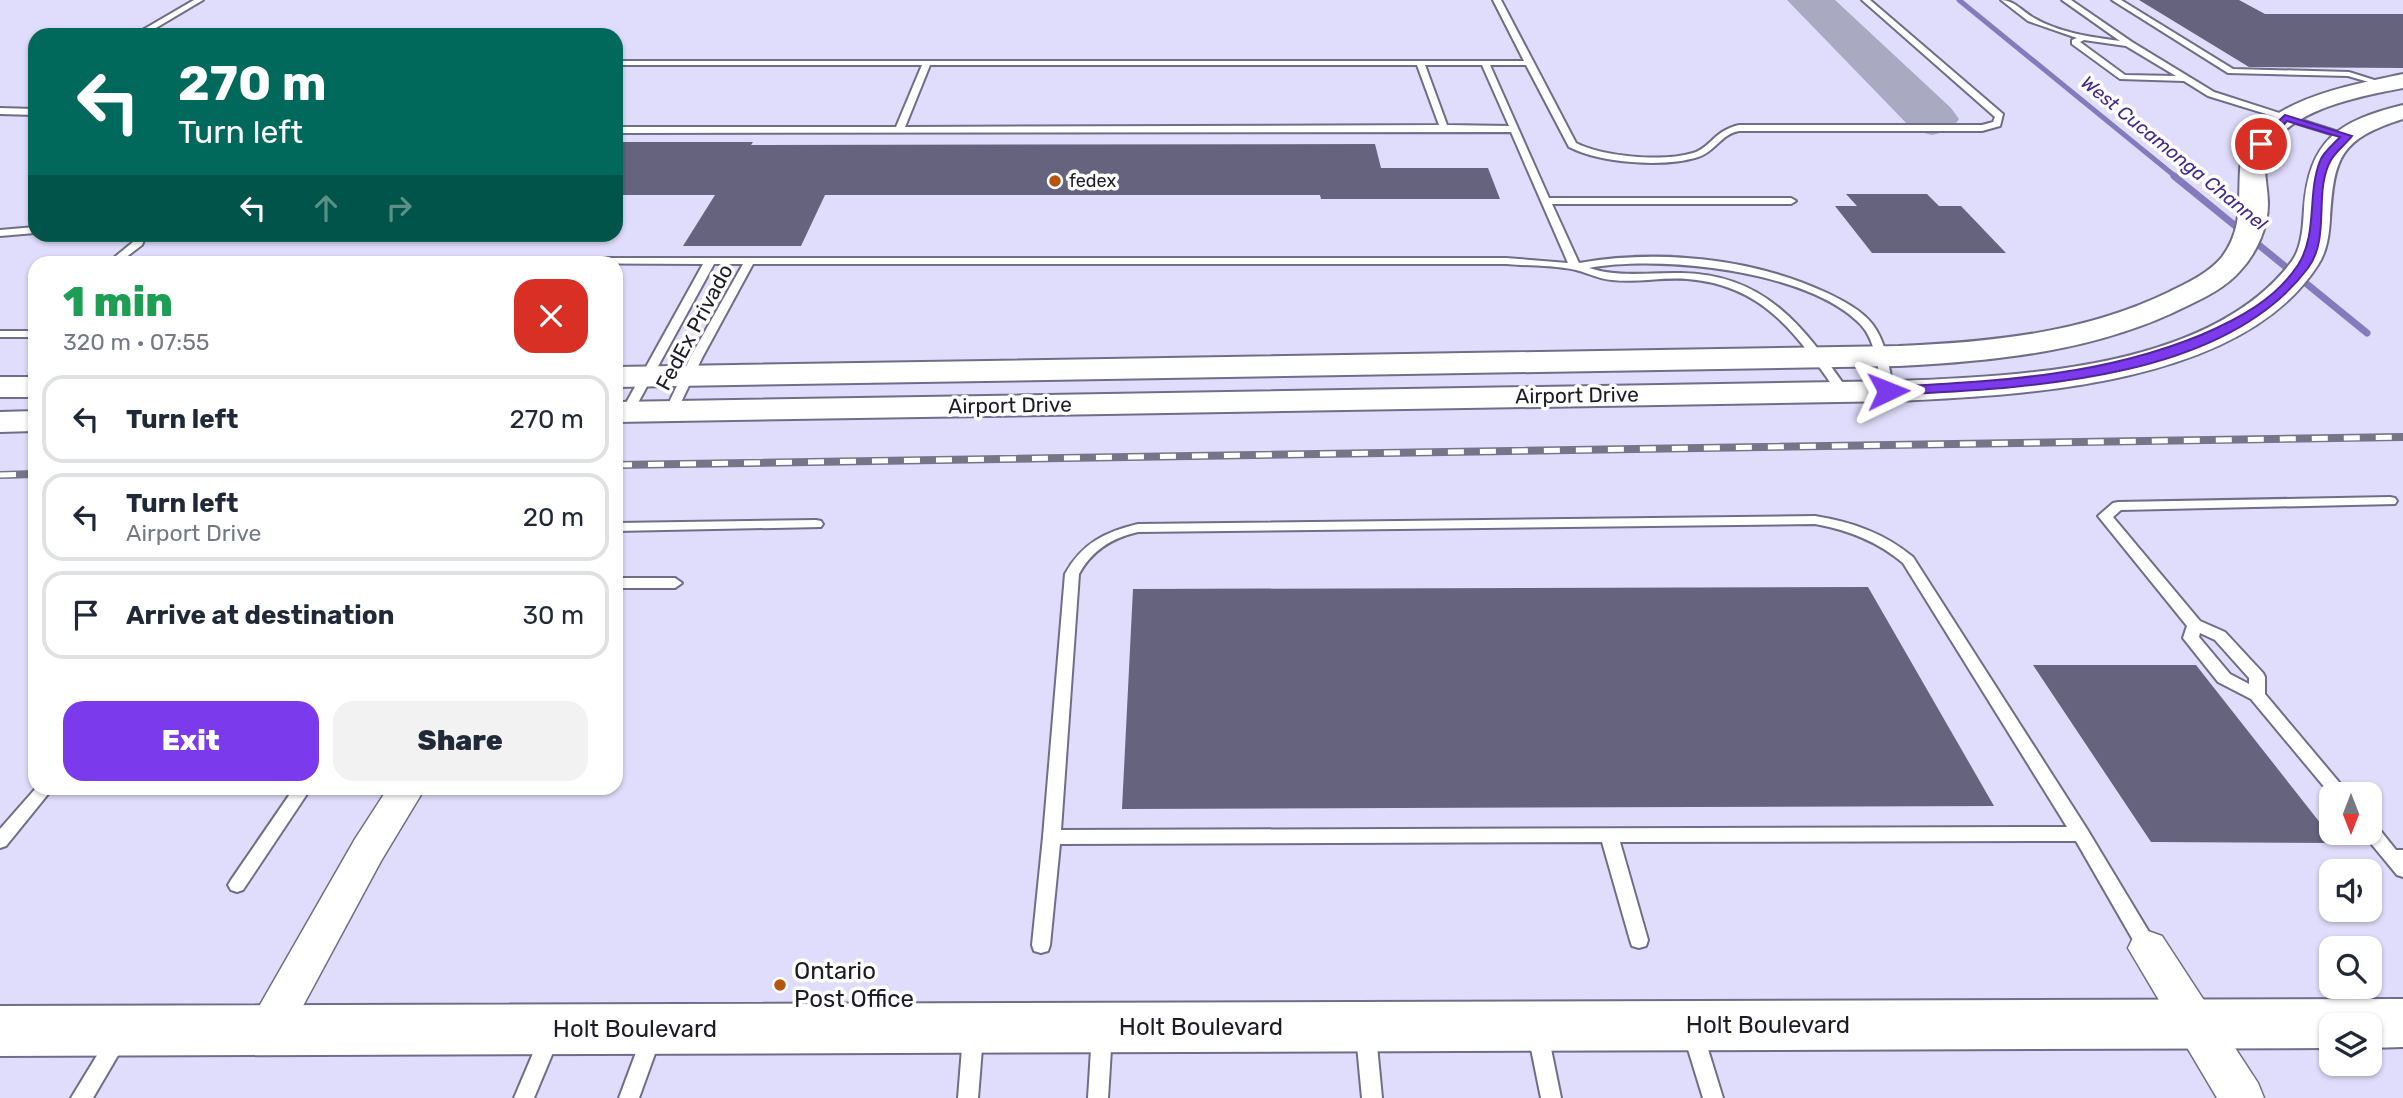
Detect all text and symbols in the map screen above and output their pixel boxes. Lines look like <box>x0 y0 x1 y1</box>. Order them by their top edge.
text: 270 m <box>178 54 327 112</box>
icon: left <box>63 56 154 147</box>
water label: West Cucamonga Channel <box>2076 71 2272 235</box>
text: Turn left <box>178 113 303 151</box>
pin <box>2231 114 2291 174</box>
icon: arrive <box>2242 125 2280 163</box>
place label: fedex <box>1069 170 1116 192</box>
marker: fedex <box>1047 173 1063 189</box>
icon: left <box>234 189 272 227</box>
icon: ahead <box>307 189 345 227</box>
icon: right <box>380 189 418 227</box>
street label: FedEx Privado <box>650 260 738 394</box>
text: 1 min <box>63 277 173 327</box>
button: close <box>514 279 588 353</box>
text: 320 m · 07:55 <box>63 328 210 356</box>
position arrow <box>1851 354 1925 428</box>
street label: Airport Drive <box>1515 381 1639 409</box>
street label: Airport Drive <box>948 391 1072 419</box>
icon: left <box>67 400 105 438</box>
text: Turn left <box>126 404 238 435</box>
text: 270 m <box>509 404 584 435</box>
text: Turn left <box>126 488 238 519</box>
icon: left <box>67 498 105 536</box>
text: 20 m <box>523 502 584 533</box>
text: Airport Drive <box>126 519 261 547</box>
icon: arrive <box>67 596 105 634</box>
text: Arrive at destination <box>126 600 394 631</box>
text: 30 m <box>522 600 584 631</box>
button: Exit <box>63 701 319 781</box>
button: Share <box>333 701 588 781</box>
north arrow <box>2319 782 2382 845</box>
map controls <box>2319 782 2382 1076</box>
button: sound <box>2319 859 2382 922</box>
button: search <box>2319 936 2382 999</box>
place label: Ontario Post Office <box>794 957 914 1013</box>
marker: Ontario Post Office <box>772 977 788 993</box>
street label: Holt Boulevard <box>1686 1011 1850 1039</box>
street label: Holt Boulevard <box>1119 1013 1283 1041</box>
button: layers <box>2319 1013 2382 1076</box>
street label: Holt Boulevard <box>553 1015 717 1043</box>

